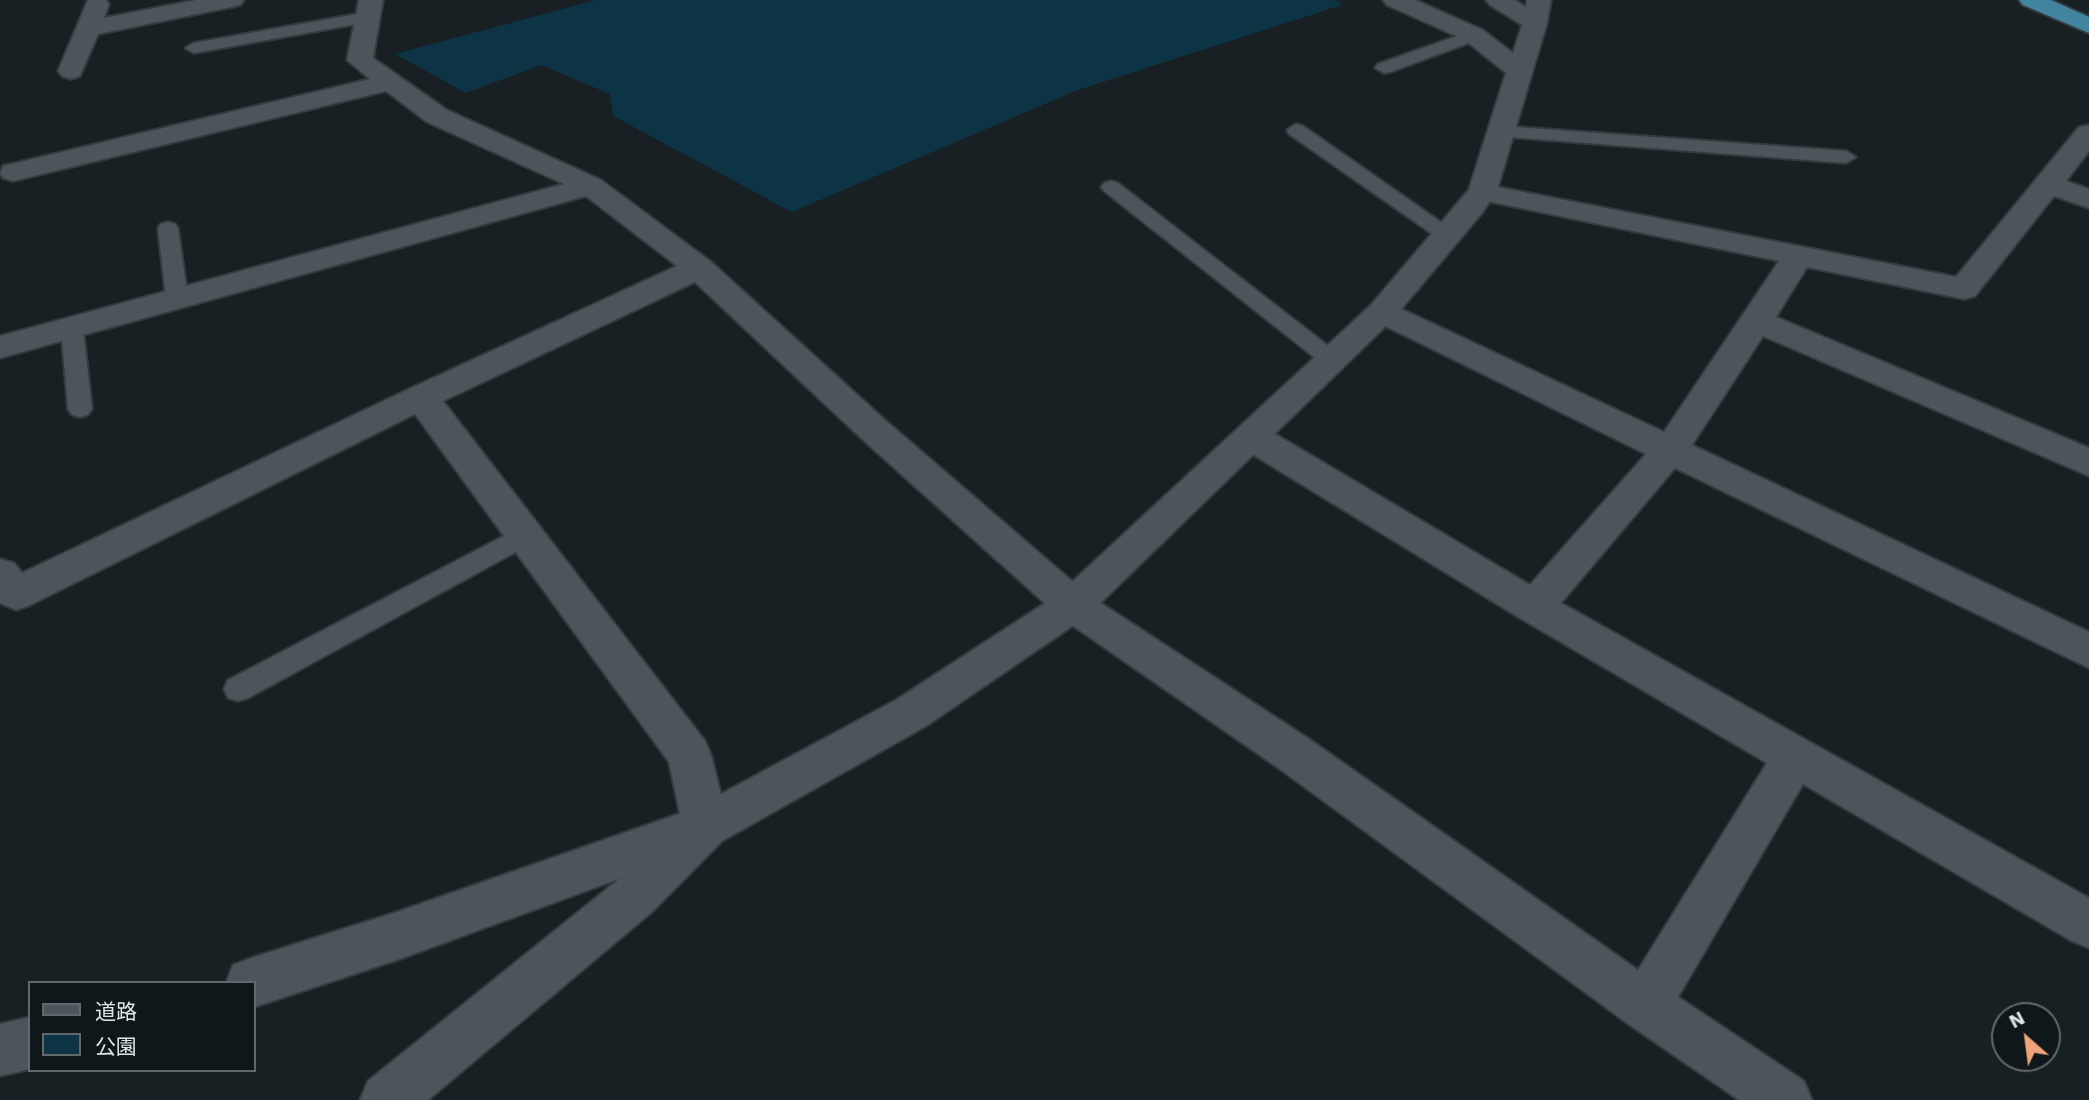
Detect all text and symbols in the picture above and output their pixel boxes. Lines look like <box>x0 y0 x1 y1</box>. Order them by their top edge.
legend <box>28 981 256 1072</box>
text: 道路 <box>95 999 137 1024</box>
north arrow <box>1991 1002 2061 1072</box>
text: N <box>2005 1006 2028 1033</box>
text: 公園 <box>95 1034 137 1059</box>

